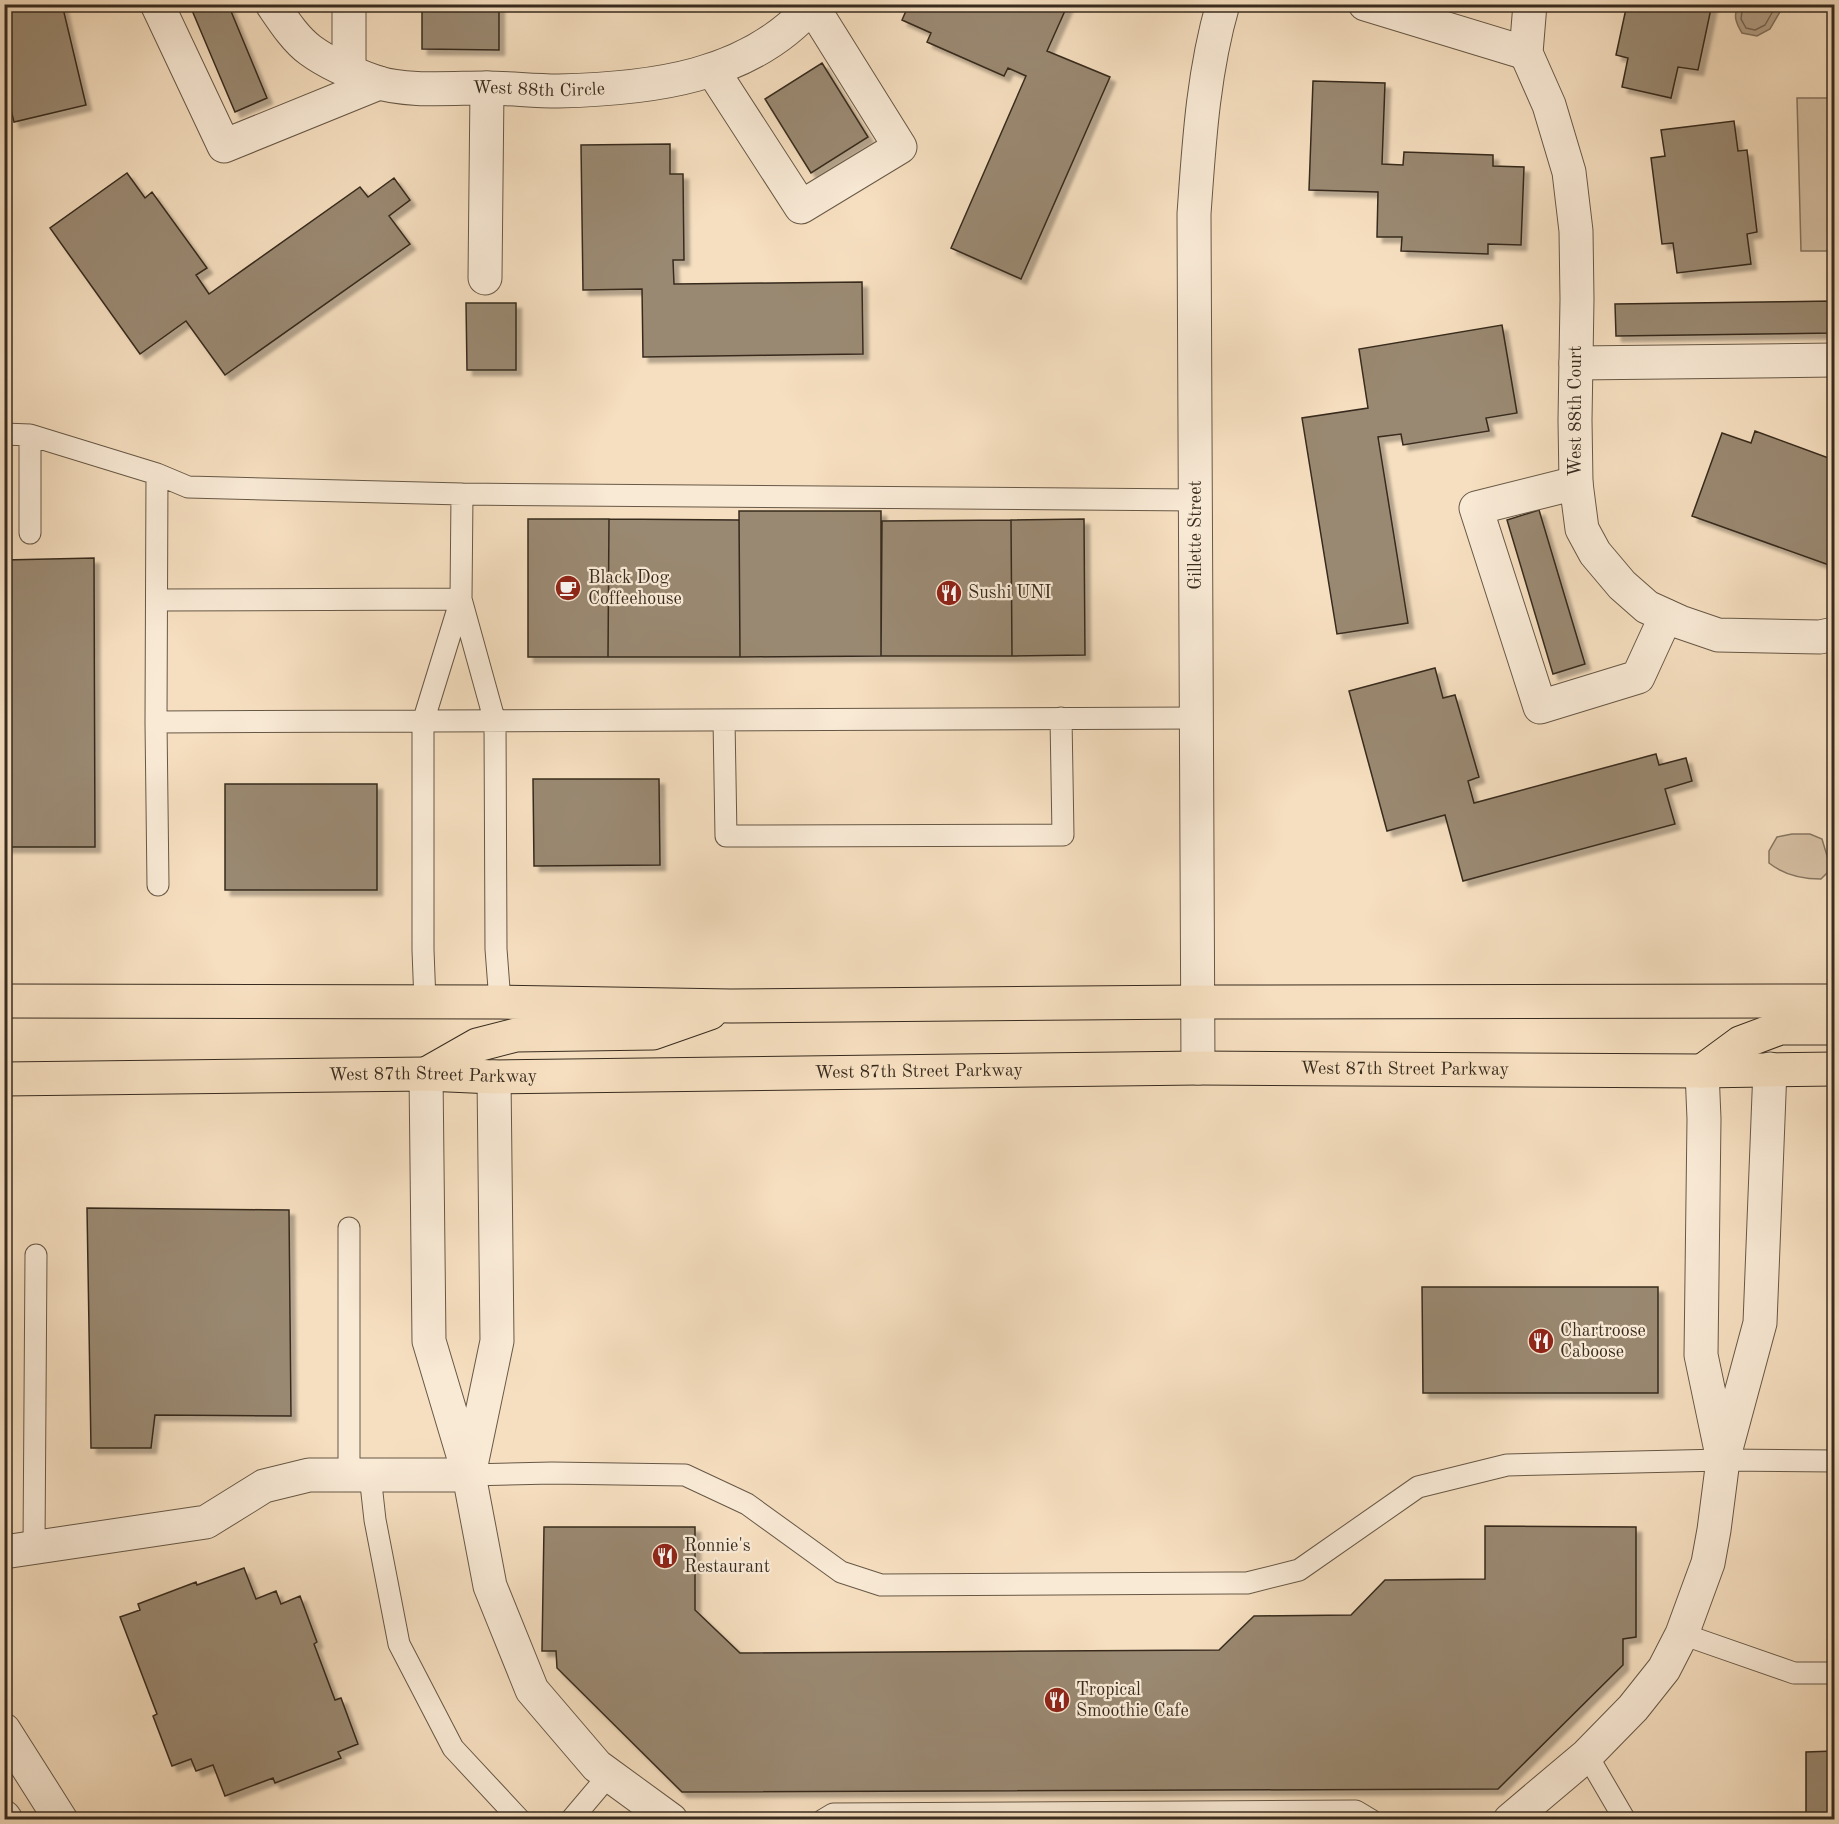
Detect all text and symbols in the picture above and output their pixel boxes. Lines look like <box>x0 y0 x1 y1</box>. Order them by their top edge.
street label: West 88th Circle <box>473 79 605 100</box>
street label: West 88th Court <box>1567 345 1585 477</box>
street label: Gillette Street <box>1187 480 1205 590</box>
place label: Black Dog Coffeehouse <box>588 569 682 608</box>
cafe icon: Black Dog Coffeehouse <box>553 573 583 603</box>
restaurant icon: Sushi UNI <box>934 578 964 608</box>
place label: Sushi UNI <box>968 584 1051 602</box>
street label: West 87th Street Parkway <box>1301 1060 1510 1079</box>
street label: West 87th Street Parkway <box>815 1061 1024 1082</box>
street label: West 87th Street Parkway <box>329 1065 538 1086</box>
place label: Chartroose Caboose <box>1560 1322 1646 1361</box>
restaurant icon: Chartroose Caboose <box>1526 1326 1556 1356</box>
place label: Ronnie's Restaurant <box>684 1537 770 1576</box>
restaurant icon: Ronnie's Restaurant <box>650 1541 680 1571</box>
place label: Tropical Smoothie Cafe <box>1076 1681 1189 1720</box>
restaurant icon: Tropical Smoothie Cafe <box>1042 1685 1072 1715</box>

